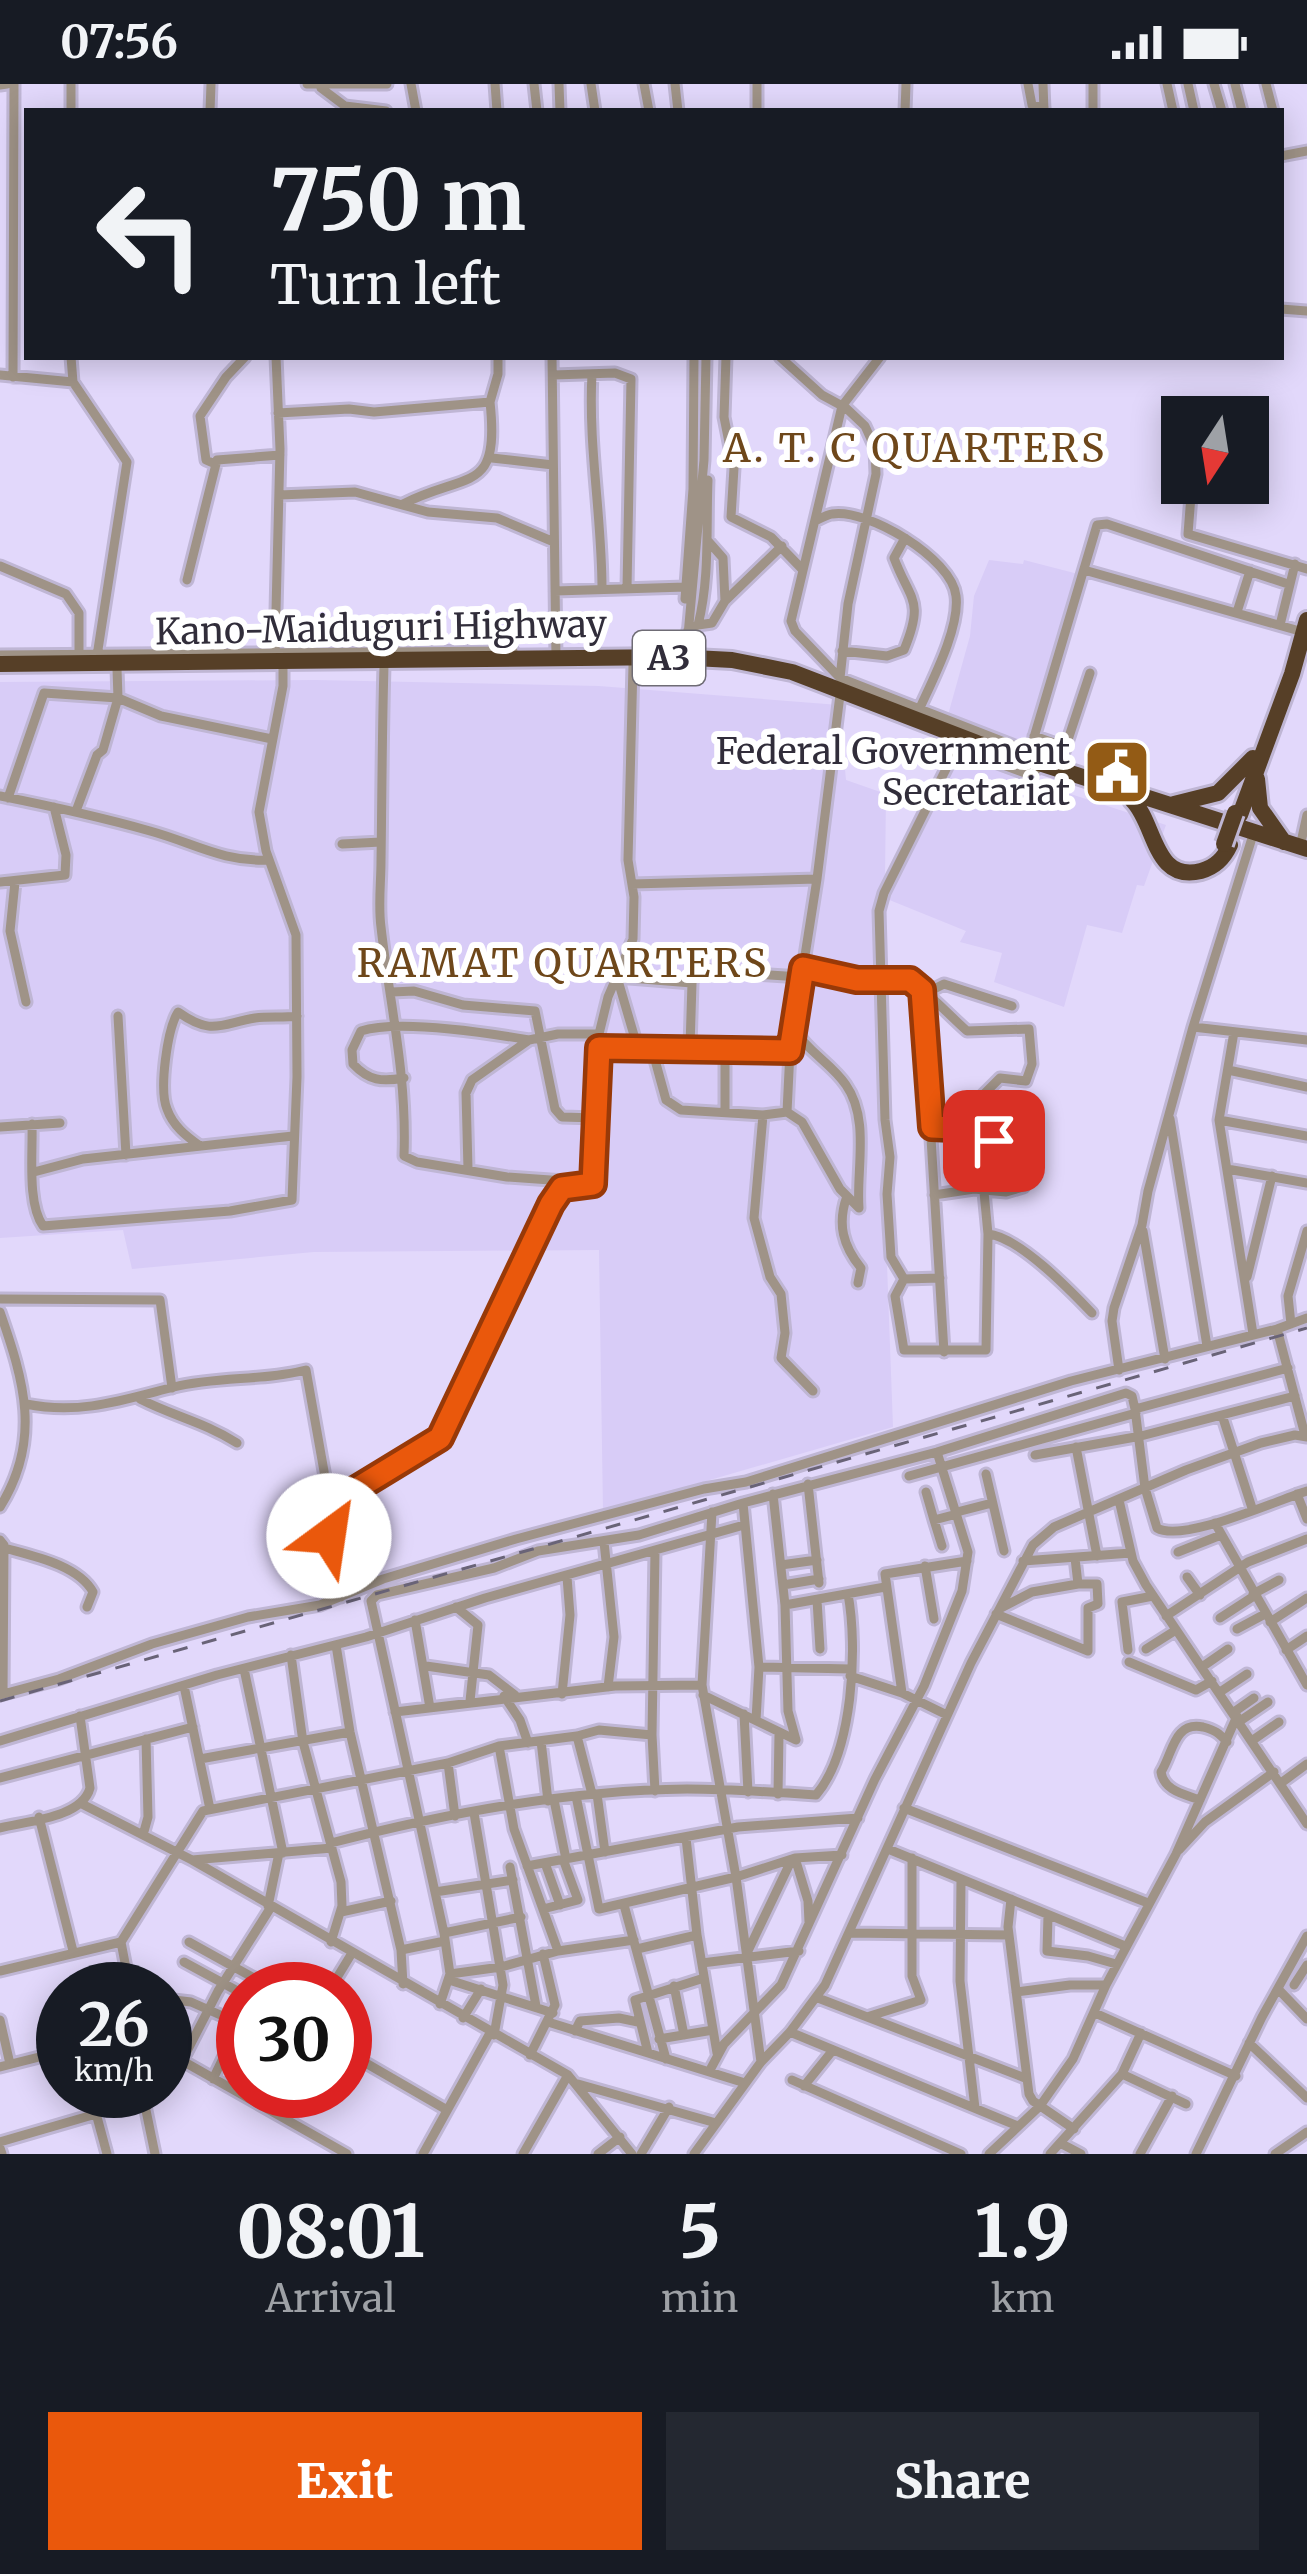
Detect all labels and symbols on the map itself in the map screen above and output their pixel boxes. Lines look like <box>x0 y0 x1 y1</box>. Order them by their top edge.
north arrow <box>1161 396 1269 504</box>
district label: A. T. C QUARTERS <box>722 424 1107 473</box>
street label: Kano-Maiduguri Highway <box>155 602 607 654</box>
road number: A3 <box>633 631 705 685</box>
place label: Federal Government Secretariat <box>716 729 1070 815</box>
public building icon: Federal Government Secretariat <box>1082 737 1152 807</box>
district label: RAMAT QUARTERS <box>357 939 769 988</box>
pin <box>943 1090 1045 1192</box>
position arrow <box>266 1473 392 1599</box>
speed limit sign: 30 <box>216 1962 372 2118</box>

